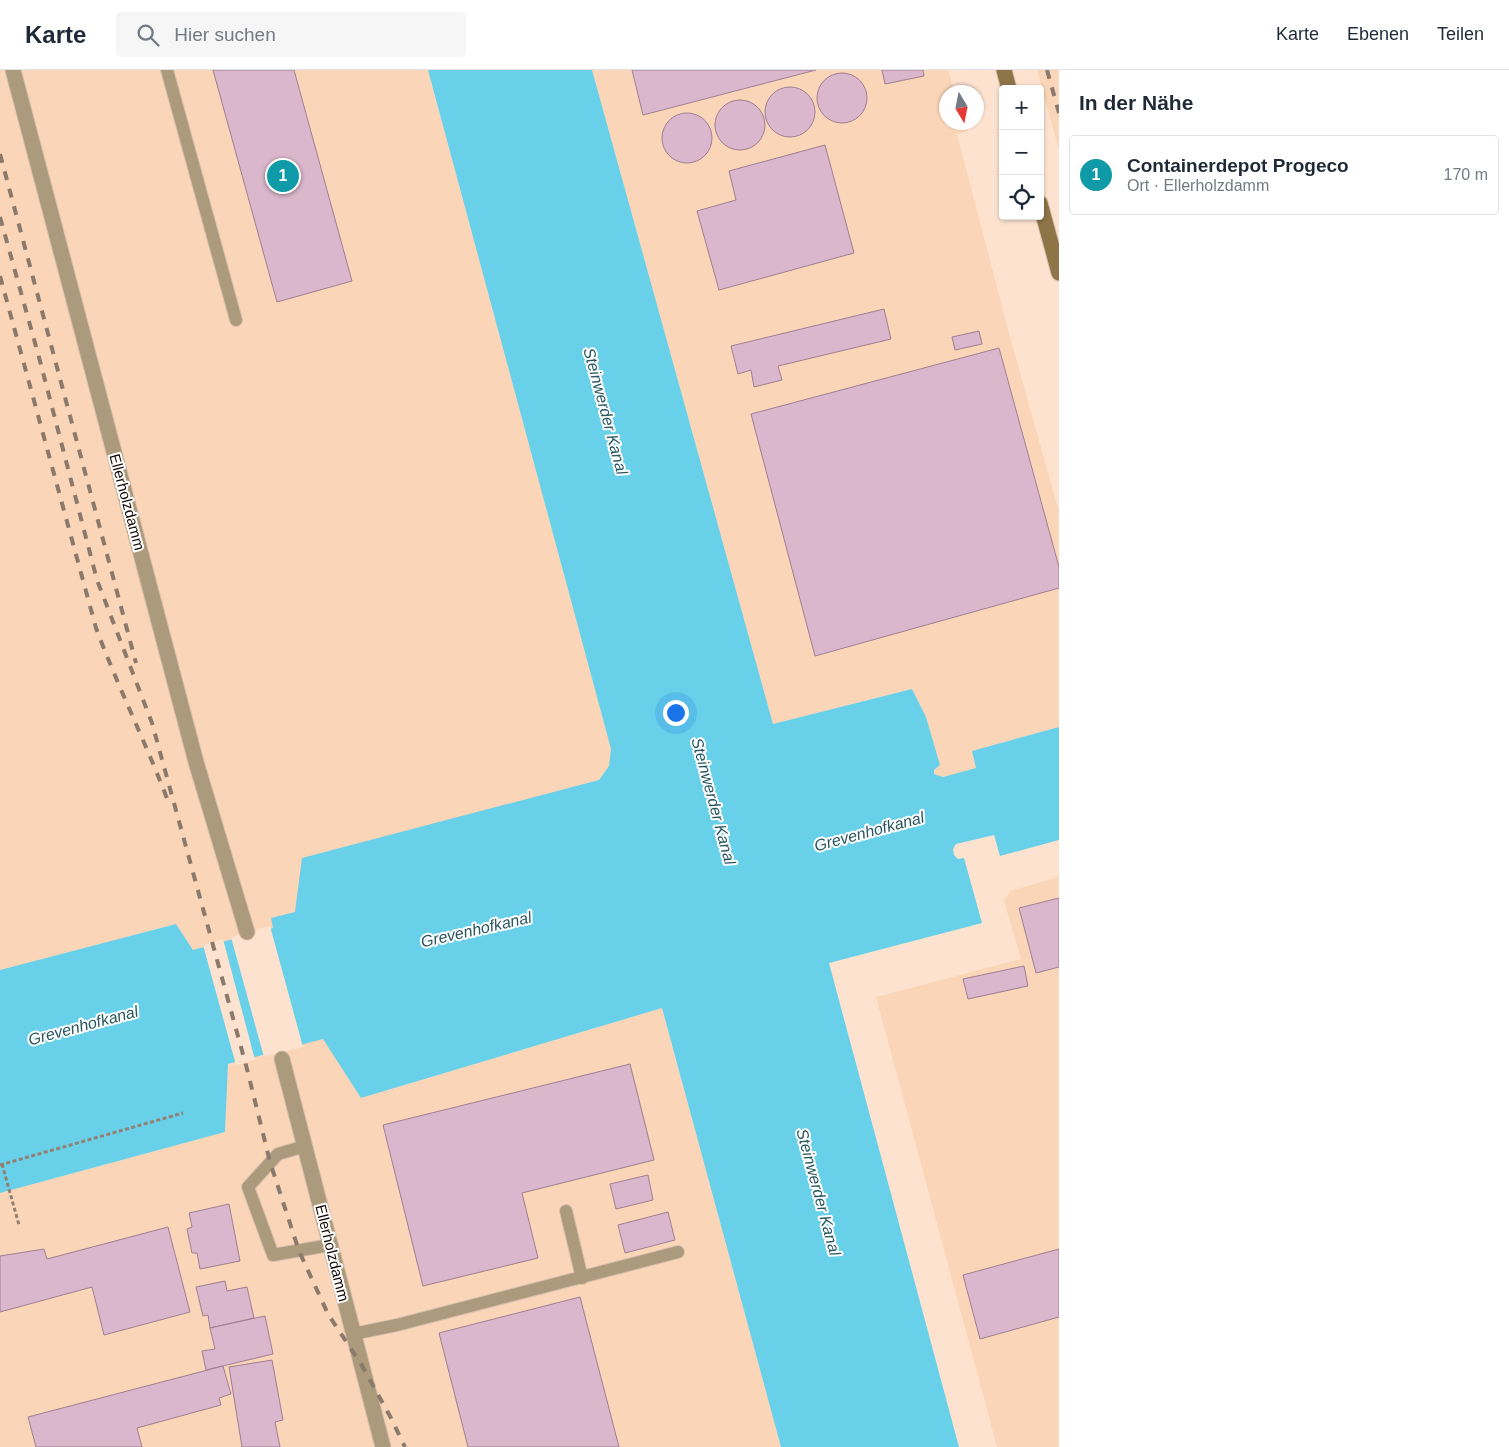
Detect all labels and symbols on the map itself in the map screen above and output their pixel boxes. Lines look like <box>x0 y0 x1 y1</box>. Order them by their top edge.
north arrow <box>939 85 984 130</box>
pin: 1 <box>267 157 299 195</box>
water label: Steinwerder Kanal <box>580 346 631 477</box>
street label: Ellerholzdamm <box>106 452 149 552</box>
your location <box>663 700 689 726</box>
water label: Steinwerder Kanal <box>688 736 739 867</box>
water label: Grevenhofkanal <box>812 809 926 854</box>
water label: Grevenhofkanal <box>419 908 533 950</box>
water label: Grevenhofkanal <box>26 1003 140 1048</box>
water label: Steinwerder Kanal <box>793 1127 844 1258</box>
street label: Ellerholzdamm <box>312 1203 353 1303</box>

